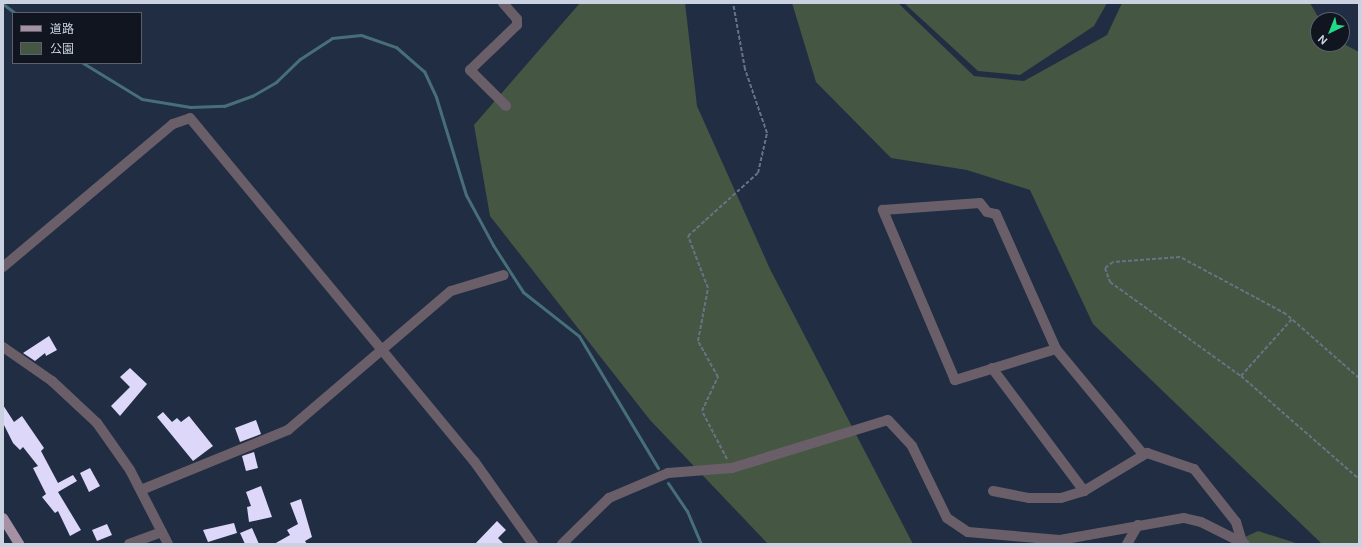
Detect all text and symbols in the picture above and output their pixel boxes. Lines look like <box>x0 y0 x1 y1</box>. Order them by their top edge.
legend <box>12 12 142 64</box>
north arrow <box>1310 12 1350 52</box>
text: 道路 <box>50 21 74 37</box>
text: N <box>1315 32 1330 48</box>
text: 公園 <box>50 41 74 57</box>

